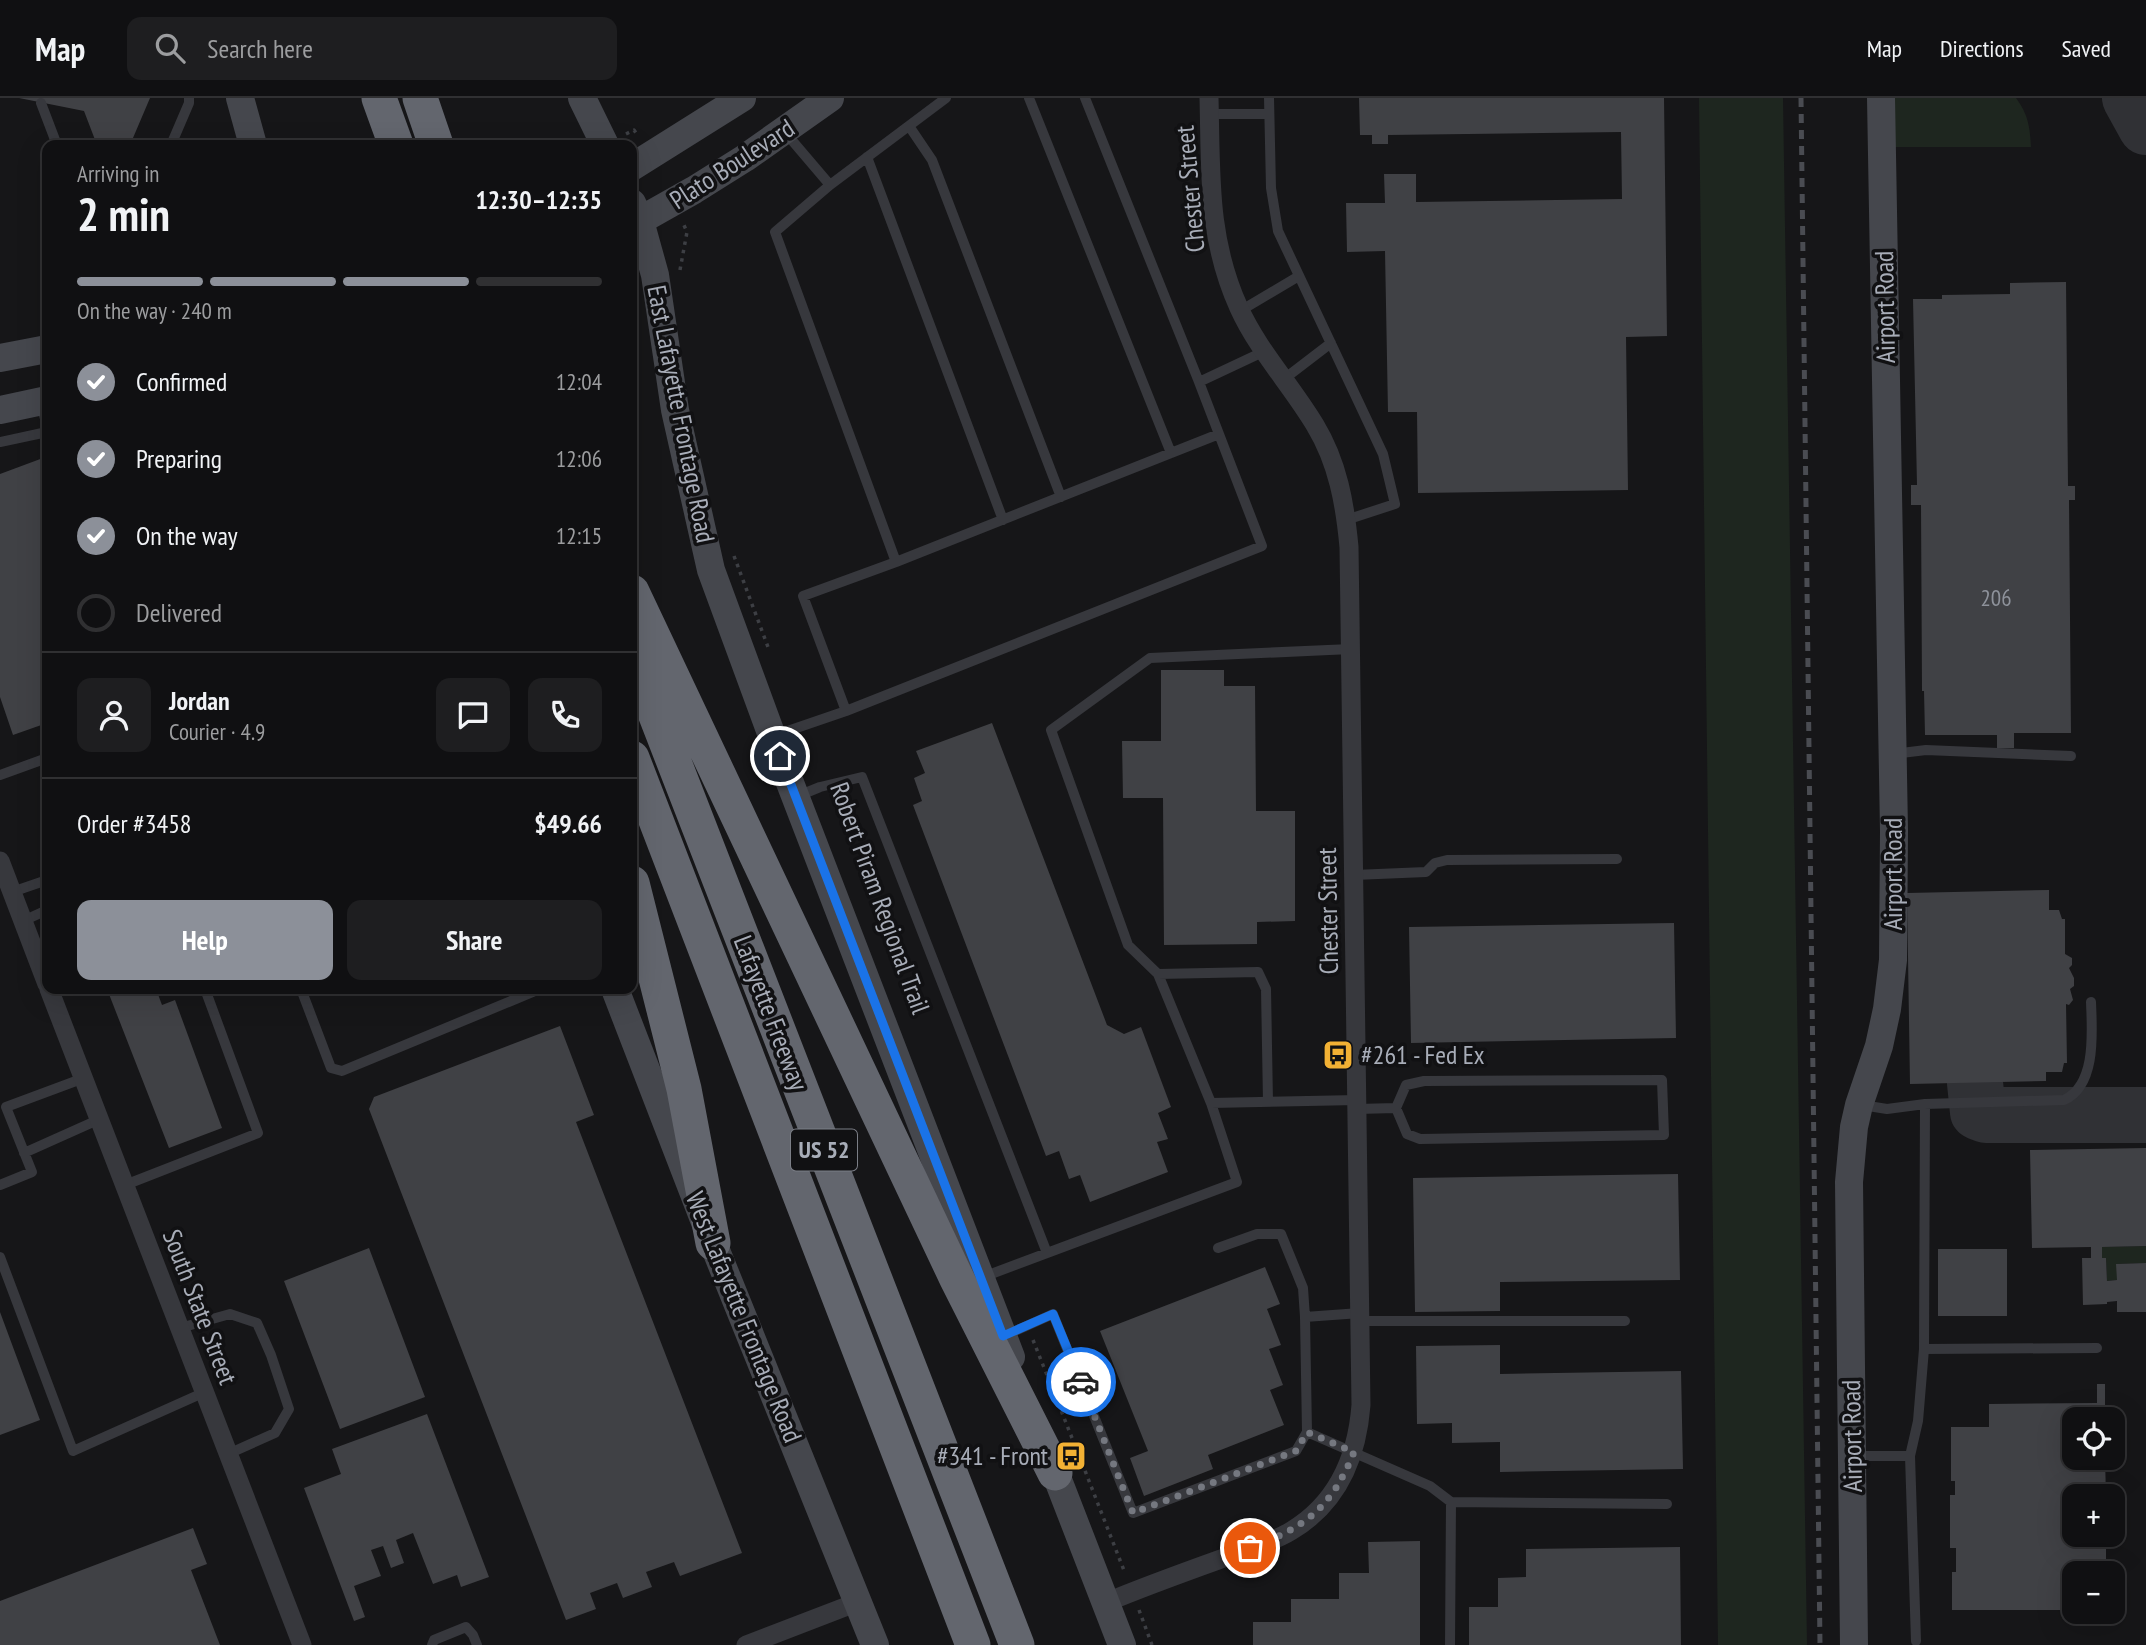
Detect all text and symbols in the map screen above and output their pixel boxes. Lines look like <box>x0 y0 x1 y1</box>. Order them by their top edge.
search box <box>127 17 617 80</box>
text: Map <box>35 27 85 70</box>
icon: search <box>151 29 189 67</box>
text: Search here <box>207 32 313 65</box>
text: Map <box>1867 33 1902 64</box>
text: Directions <box>1940 33 2024 64</box>
text: Saved <box>2062 33 2111 64</box>
street label: Plato Boulevard <box>663 111 800 216</box>
street label: Chester Street <box>1168 124 1211 254</box>
text: Arriving in <box>77 159 159 188</box>
text: 12:30–12:35 <box>475 183 602 216</box>
text: 2 min <box>77 184 170 244</box>
street label: Airport Road <box>1867 251 1902 363</box>
street label: East Lafayette Frontage Road <box>640 282 723 545</box>
text: On the way · 240 m <box>77 296 232 325</box>
icon: check <box>77 363 115 401</box>
text: Confirmed <box>136 365 227 398</box>
text: 12:04 <box>556 367 602 396</box>
icon: check <box>77 440 115 478</box>
text: Preparing <box>136 442 222 475</box>
text: 12:06 <box>556 444 602 473</box>
icon: check <box>77 517 115 555</box>
text: On the way <box>136 519 238 552</box>
text: 12:15 <box>556 521 602 550</box>
house number: 206 <box>1980 583 2012 612</box>
text: Delivered <box>136 596 222 629</box>
button: person <box>77 678 151 752</box>
button: chat <box>436 678 510 752</box>
button: phone <box>528 678 602 752</box>
text: Jordan <box>169 684 230 717</box>
text: Courier · 4.9 <box>169 717 265 746</box>
pin <box>750 726 810 786</box>
icon: home <box>761 737 799 775</box>
street label: Robert Piram Regional Trail <box>823 778 938 1018</box>
text: Order #3458 <box>77 807 192 840</box>
text: $49.66 <box>534 807 602 840</box>
street label: Airport Road <box>1876 818 1909 930</box>
street label: Chester Street <box>1310 847 1345 975</box>
button: Help <box>77 900 333 980</box>
button: Share <box>347 900 602 980</box>
street label: Lafayette Freeway <box>727 931 816 1095</box>
bus stop icon: #261 - Fed Ex <box>1321 1038 1355 1072</box>
place label: #261 - Fed Ex <box>1361 1038 1485 1071</box>
road number: US 52 <box>791 1130 857 1170</box>
street label: West Lafayette Frontage Road <box>679 1187 810 1447</box>
street label: South State Street <box>156 1225 245 1389</box>
courier <box>1046 1347 1116 1417</box>
icon: car <box>1062 1363 1100 1401</box>
street label: Airport Road <box>1834 1380 1869 1492</box>
map controls <box>2062 1407 2125 1624</box>
button: locate <box>2062 1407 2125 1470</box>
place label: #341 - Front <box>937 1439 1048 1472</box>
bus stop icon: #341 - Front <box>1054 1439 1088 1473</box>
button: + <box>2062 1484 2125 1547</box>
pin <box>1220 1518 1280 1578</box>
icon: bag <box>1231 1529 1269 1567</box>
button: − <box>2062 1561 2125 1624</box>

